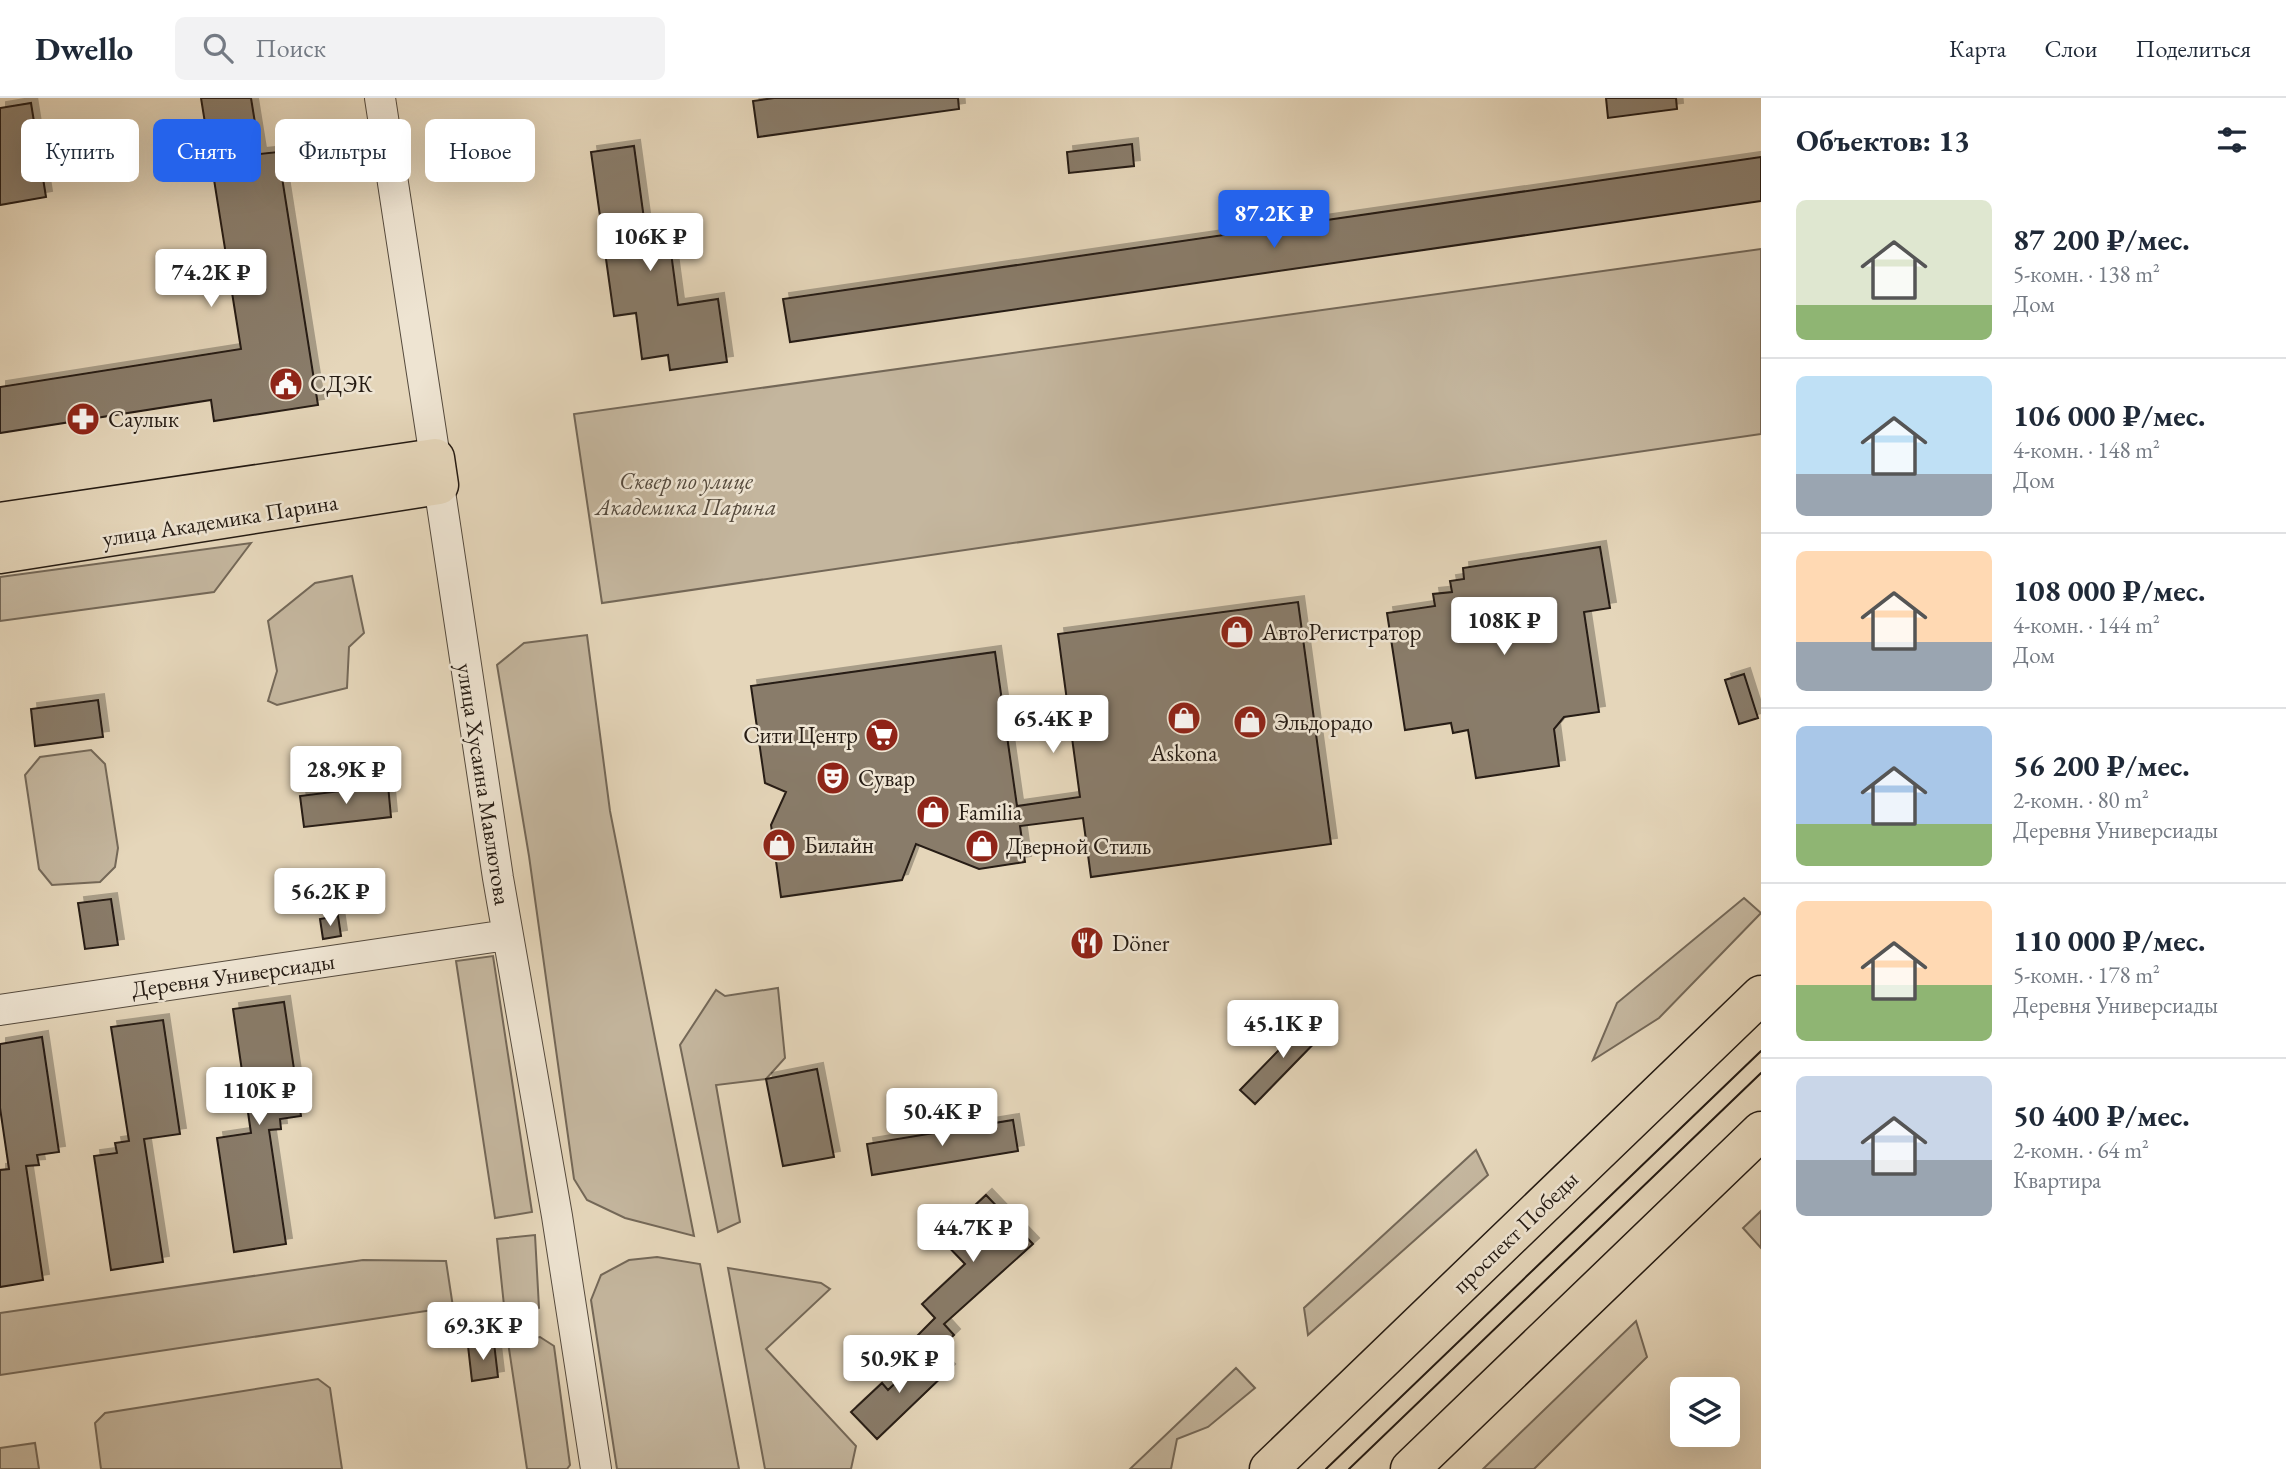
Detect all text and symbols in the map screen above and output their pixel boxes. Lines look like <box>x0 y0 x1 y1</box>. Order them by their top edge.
search box <box>175 17 665 80</box>
text: Dwello <box>35 27 133 70</box>
icon: search <box>199 29 237 67</box>
text: Поиск <box>255 31 326 65</box>
text: Карта <box>1949 33 2006 64</box>
text: Слои <box>2044 33 2098 64</box>
text: Поделиться <box>2136 33 2251 64</box>
chip: Купить <box>21 119 139 182</box>
chip: Снять <box>153 119 261 182</box>
chip: Фильтры <box>275 119 411 182</box>
chip: Новое <box>425 119 535 182</box>
text: Объектов: 13 <box>1796 121 1970 160</box>
icon: filters <box>2213 121 2251 159</box>
pin: 87.2K ₽ <box>1209 190 1339 250</box>
text: 87.2K ₽ <box>1234 198 1314 228</box>
pin: 106K ₽ <box>593 214 707 273</box>
text: 87 200 ₽/мес. <box>2013 220 2190 259</box>
text: 106K ₽ <box>613 221 687 251</box>
icon: home <box>1852 228 1936 312</box>
pin: 74.2K ₽ <box>146 250 276 309</box>
text: 74.2K ₽ <box>171 257 251 287</box>
text: 5-комн. · 138 m² <box>2013 259 2160 289</box>
text: Дом <box>2013 289 2055 319</box>
public building icon: СДЭК <box>267 365 305 403</box>
place label: СДЭК <box>310 369 374 399</box>
text: 106 000 ₽/мес. <box>2013 396 2206 435</box>
pharmacy icon: Саулык <box>64 400 102 438</box>
place label: Саулык <box>108 404 179 434</box>
icon: home <box>1852 404 1936 488</box>
text: 4-комн. · 148 m² <box>2013 435 2160 465</box>
text: Дом <box>2013 465 2055 495</box>
park label: Сквер по улице Академика Парина <box>593 466 777 522</box>
street label: улица Академика Парина <box>100 486 341 553</box>
text: 108 000 ₽/мес. <box>2013 571 2206 610</box>
icon: home <box>1852 579 1936 663</box>
pin: 108K ₽ <box>1447 598 1561 657</box>
text: 108K ₽ <box>1467 605 1541 635</box>
text: 4-комн. · 144 m² <box>2013 610 2160 640</box>
shop icon: АвтоРегистратор <box>1218 613 1256 651</box>
place label: АвтоРегистратор <box>1261 617 1422 647</box>
text: Дом <box>2013 640 2055 670</box>
street label: улица Хусаина Мавлютова <box>450 661 518 908</box>
pin: 65.4K ₽ <box>988 696 1118 755</box>
shop icon: Askona <box>1165 699 1203 737</box>
text: 65.4K ₽ <box>1013 703 1093 733</box>
shop icon: Эльдорадо <box>1231 703 1269 741</box>
place label: Эльдорадо <box>1274 707 1373 737</box>
supermarket icon: Сити Центр <box>863 716 901 754</box>
place label: Сити Центр <box>743 720 858 750</box>
place label: Askona <box>1150 738 1218 768</box>
pin: 28.9K ₽ <box>281 746 411 806</box>
text: 56 200 ₽/мес. <box>2013 746 2190 785</box>
text: 28.9K ₽ <box>306 754 386 784</box>
icon: home <box>1852 754 1936 838</box>
theatre icon: Сувар <box>814 759 852 797</box>
place label: Сувар <box>858 763 915 793</box>
text: 2-комн. · 80 m² <box>2013 785 2149 815</box>
shop icon: Familia <box>914 793 952 831</box>
place label: Familia <box>958 797 1023 827</box>
text: Деревня Универсиады <box>2013 815 2218 845</box>
shop icon: Билайн <box>760 826 798 864</box>
shop icon: Дверной Стиль <box>963 827 1001 865</box>
place label: Билайн <box>804 830 874 860</box>
place label: Дверной Стиль <box>1006 831 1151 861</box>
pin: 56.2K ₽ <box>265 868 395 928</box>
text: 56.2K ₽ <box>290 876 370 906</box>
text: 110 000 ₽/мес. <box>2013 921 2206 960</box>
restaurant icon: Döner <box>1068 924 1106 962</box>
place label: Döner <box>1112 928 1170 958</box>
icon: home <box>1852 929 1936 1013</box>
street label: Деревня Универсиады <box>129 946 337 1004</box>
text: 5-комн. · 178 m² <box>2013 960 2160 990</box>
text: Деревня Универсиады <box>2013 990 2218 1020</box>
pin: 45.1K ₽ <box>1218 1000 1348 1060</box>
text: 45.1K ₽ <box>1243 1008 1323 1038</box>
pin: 110K ₽ <box>202 1068 316 1127</box>
text: 110K ₽ <box>222 1075 296 1105</box>
pin: 50.4K ₽ <box>877 1088 1007 1148</box>
text: 50.4K ₽ <box>902 1096 982 1126</box>
text: 50 400 ₽/мес. <box>2013 1096 2190 1135</box>
icon: home <box>1852 1104 1936 1188</box>
text: 2-комн. · 64 m² <box>2013 1135 2149 1165</box>
street label: проспект Победы <box>1445 1164 1585 1300</box>
text: Квартира <box>2013 1165 2101 1195</box>
pin: 44.7K ₽ <box>908 1204 1038 1264</box>
text: 44.7K ₽ <box>933 1212 1013 1242</box>
pin: 69.3K ₽ <box>418 1302 548 1362</box>
text: 69.3K ₽ <box>443 1310 523 1340</box>
pin: 50.9K ₽ <box>834 1336 964 1395</box>
text: 50.9K ₽ <box>859 1343 939 1373</box>
map controls <box>1670 1377 1740 1447</box>
button: layers <box>1670 1377 1740 1447</box>

